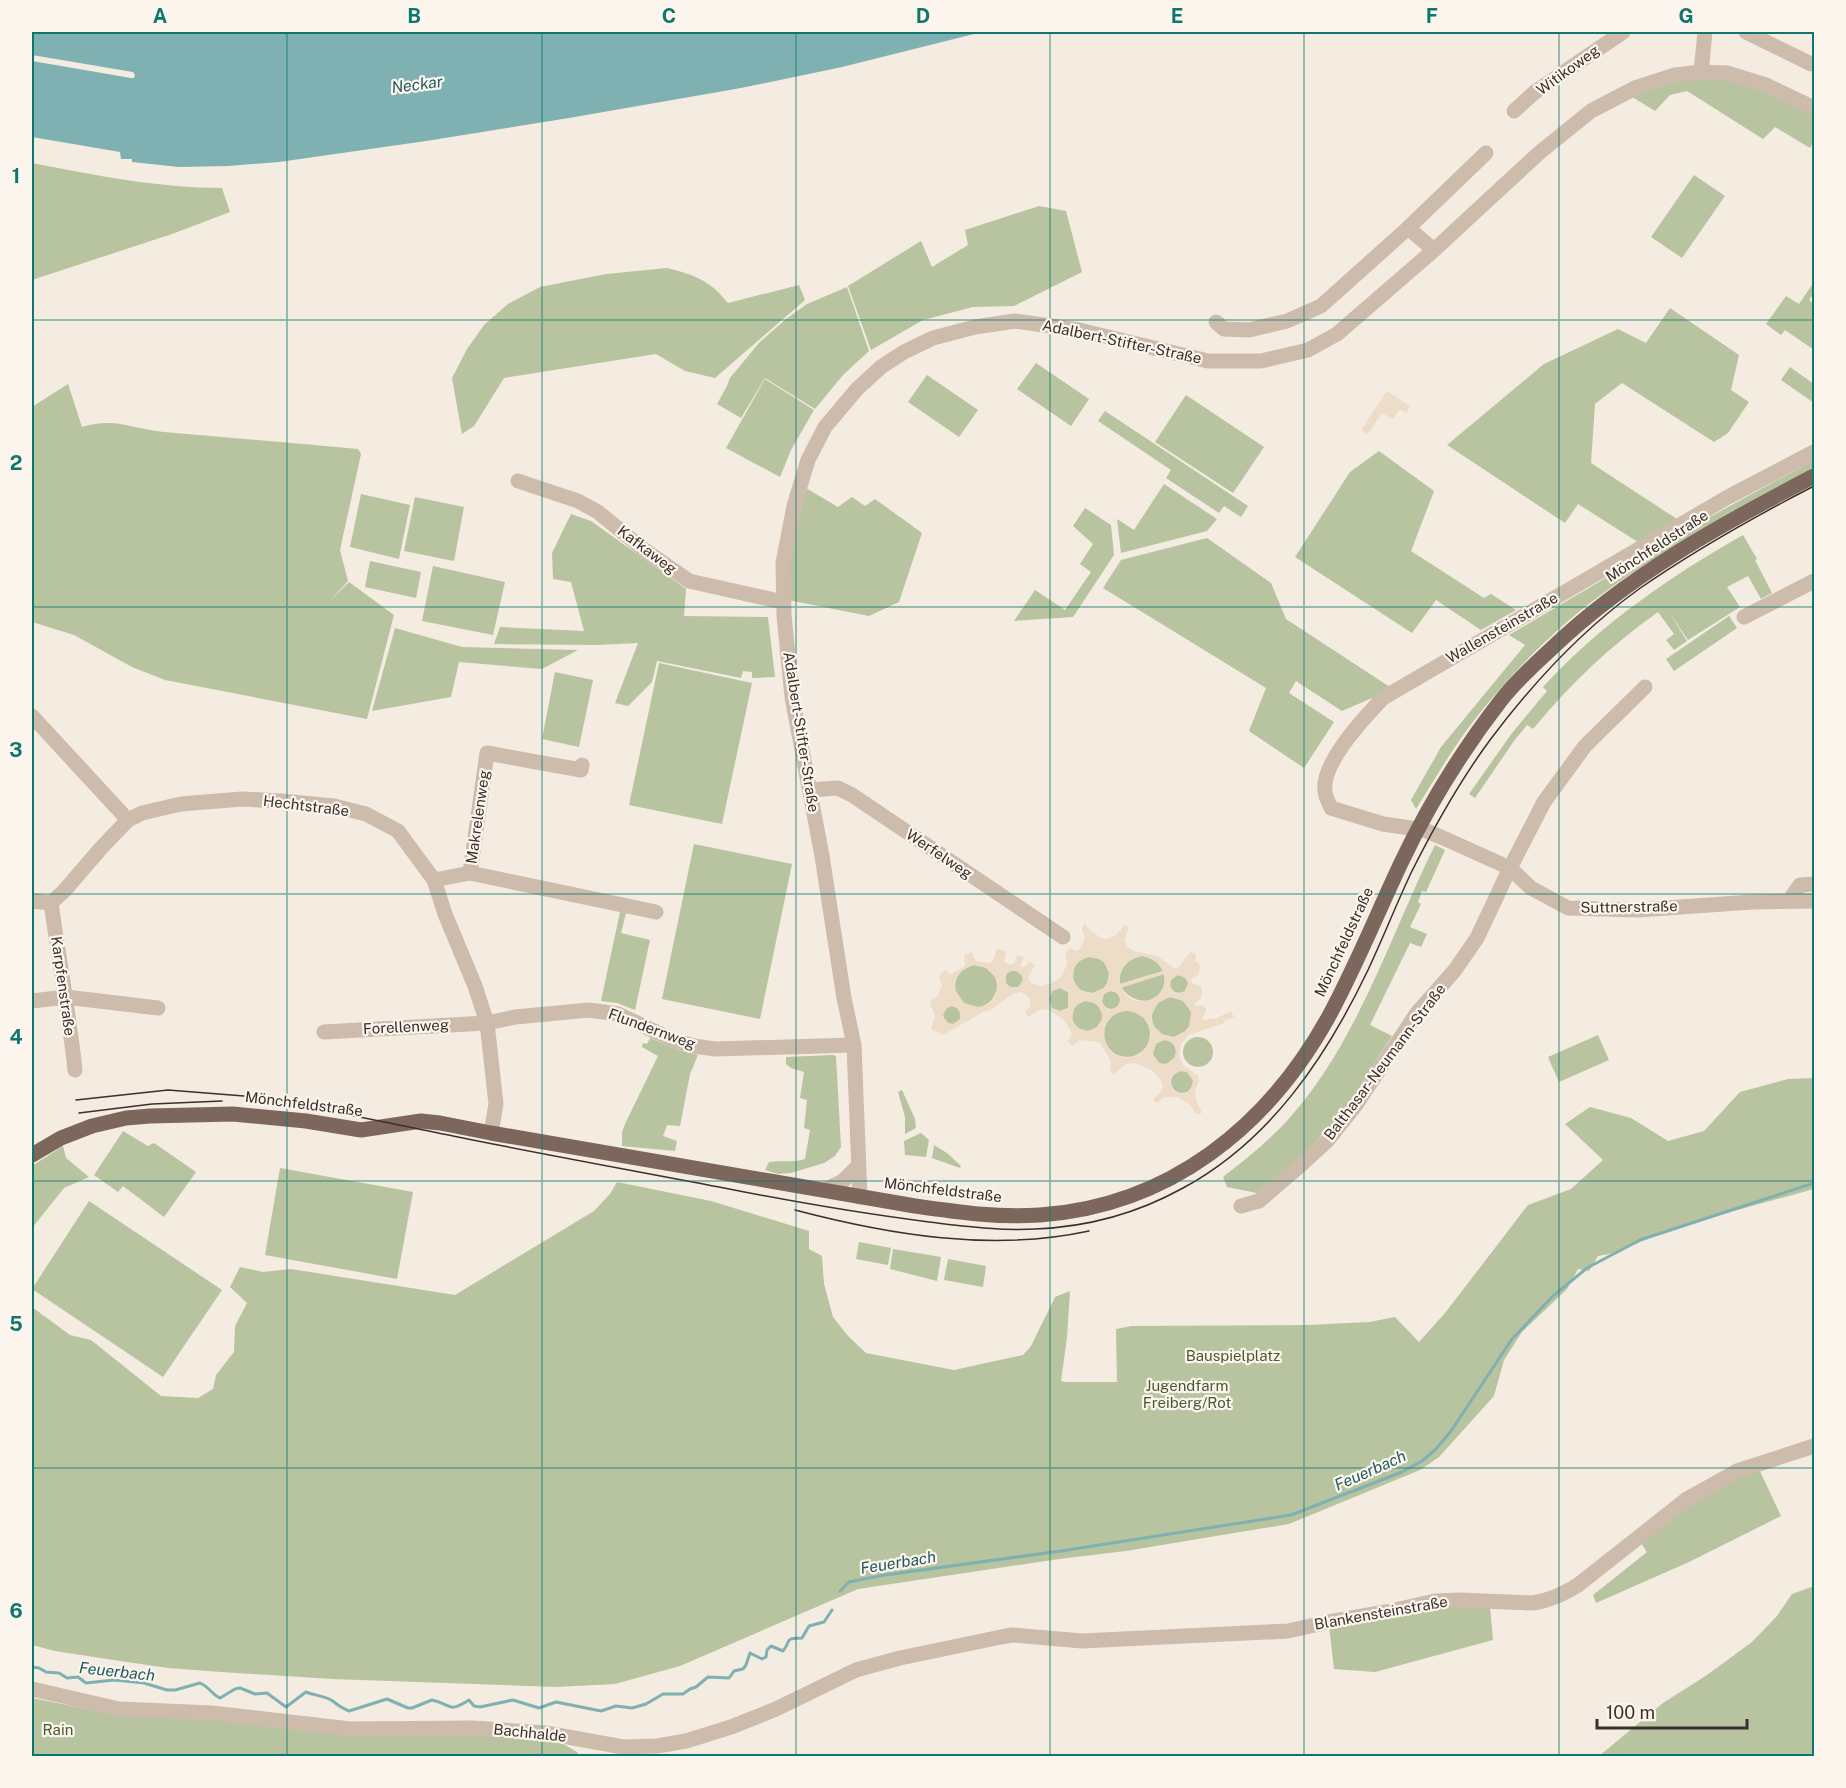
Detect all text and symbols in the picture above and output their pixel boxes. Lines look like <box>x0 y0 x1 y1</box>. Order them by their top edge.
text: A <box>153 4 167 28</box>
text: B <box>407 4 421 28</box>
text: C <box>662 4 676 28</box>
text: D <box>916 4 930 28</box>
text: E <box>1171 4 1183 28</box>
text: F <box>1426 4 1438 28</box>
text: G <box>1678 4 1694 28</box>
street label: Witikoweg <box>1533 41 1602 98</box>
water label: Neckar <box>390 72 445 97</box>
text: 1 <box>12 164 20 188</box>
street label: Adalbert-Stifter-Straße <box>1041 316 1203 367</box>
text: 2 <box>10 451 22 475</box>
street label: Mönchfeldstraße <box>1602 506 1711 585</box>
street label: Kafkaweg <box>614 522 680 577</box>
street label: Wallensteinstraße <box>1443 589 1561 666</box>
street label: Adalbert-Stifter-Straße <box>780 650 823 813</box>
text: 3 <box>9 738 23 762</box>
street label: Makrelenweg <box>463 769 493 865</box>
street label: Hechtstraße <box>262 792 350 819</box>
street label: Werfelweg <box>903 825 976 882</box>
street label: Mönchfeldstraße <box>1311 884 1376 999</box>
street label: Suttnerstraße <box>1580 897 1678 916</box>
street label: Karpfenstraße <box>48 935 79 1037</box>
street label: Balthasar-Neumann-Straße <box>1320 980 1449 1143</box>
street label: Flundernweg <box>606 1005 698 1052</box>
street label: Forellenweg <box>363 1016 449 1037</box>
text: 4 <box>9 1025 23 1049</box>
street label: Mönchfeldstraße <box>244 1088 364 1119</box>
street label: Mönchfeldstraße <box>883 1174 1003 1205</box>
text: 5 <box>9 1312 23 1336</box>
park label: Bauspielplatz <box>1186 1347 1280 1364</box>
park label: Jugendfarm Freiberg/Rot <box>1143 1377 1231 1411</box>
water label: Feuerbach <box>1331 1446 1409 1495</box>
water label: Feuerbach <box>859 1547 937 1578</box>
street label: Blankensteinstraße <box>1313 1592 1449 1633</box>
text: 6 <box>9 1599 23 1623</box>
water label: Feuerbach <box>78 1658 156 1685</box>
scale bar <box>1597 1692 1747 1730</box>
text: 100 m <box>1606 1702 1655 1723</box>
street label: Bachhalde <box>493 1720 568 1745</box>
park label: Rain <box>43 1721 73 1738</box>

